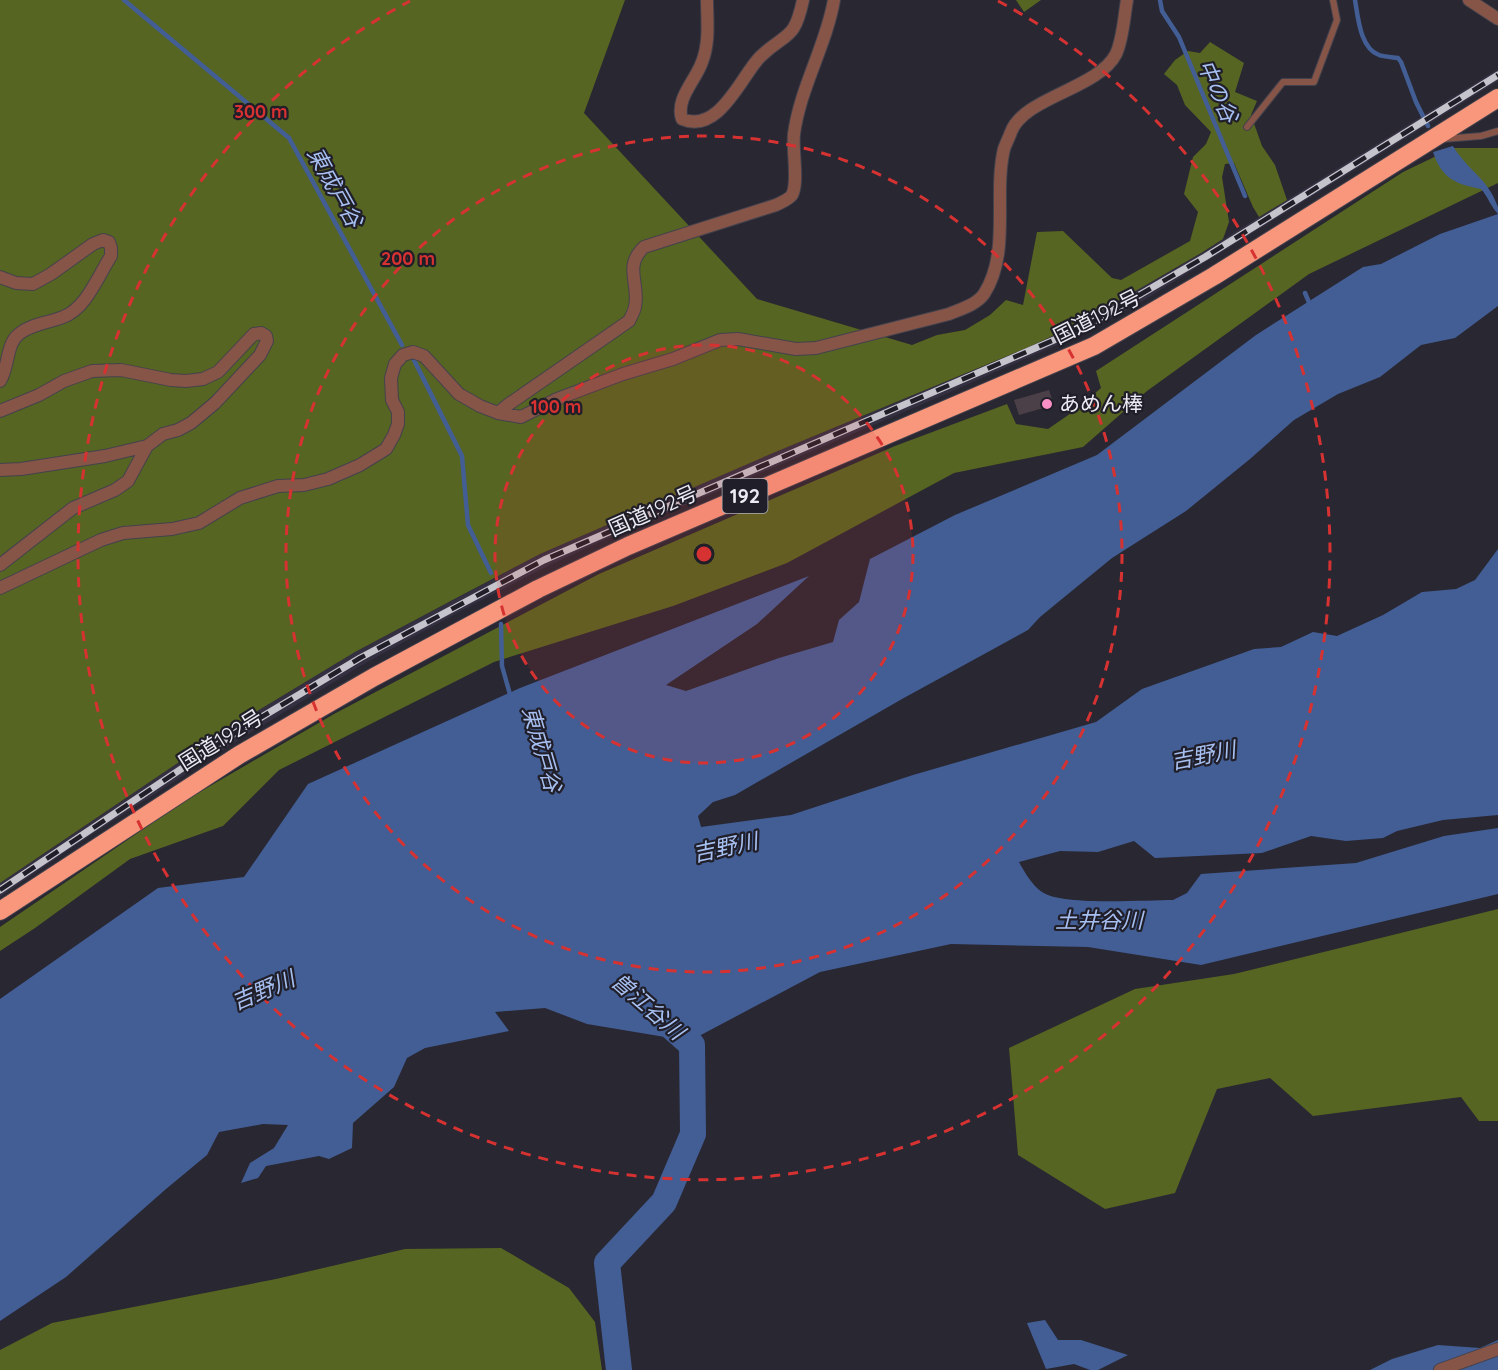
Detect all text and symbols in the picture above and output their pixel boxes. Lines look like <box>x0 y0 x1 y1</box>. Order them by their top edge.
water label: 中の谷 <box>1192 55 1245 129</box>
text: 300 m <box>234 100 288 123</box>
water label: 東成戸谷 <box>301 142 370 234</box>
text: 200 m <box>381 247 435 270</box>
street label: 国道192号 <box>1049 283 1144 349</box>
place label: あめん棒 <box>1059 390 1143 416</box>
text: 100 m <box>531 395 581 418</box>
marker: あめん棒 <box>1040 397 1054 411</box>
street label: 国道192号 <box>604 479 701 541</box>
road number: 192 <box>722 479 768 513</box>
centre of rings <box>694 544 714 564</box>
street label: 国道192号 <box>174 703 267 775</box>
water label: 東成戸谷 <box>516 703 568 797</box>
water label: 吉野川 <box>1168 735 1240 775</box>
water label: 吉野川 <box>690 826 762 868</box>
water label: 土井谷川 <box>1055 906 1145 934</box>
water label: 吉野川 <box>227 963 301 1016</box>
water label: 曽江谷川 <box>606 967 692 1047</box>

